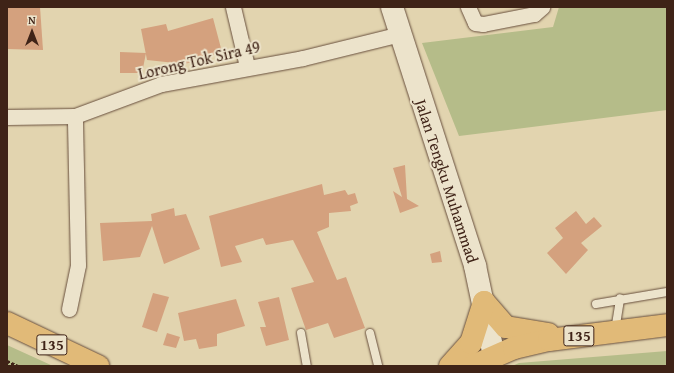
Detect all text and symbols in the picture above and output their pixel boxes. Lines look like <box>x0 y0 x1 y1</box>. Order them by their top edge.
north arrow <box>12 12 52 52</box>
text: N <box>28 12 36 28</box>
street label: Lorong Tok Sira 49 <box>136 37 262 83</box>
street label: Jalan Tengku Muhammad <box>411 97 483 265</box>
road number: 135 <box>563 323 595 349</box>
road number: 135 <box>36 332 68 358</box>

